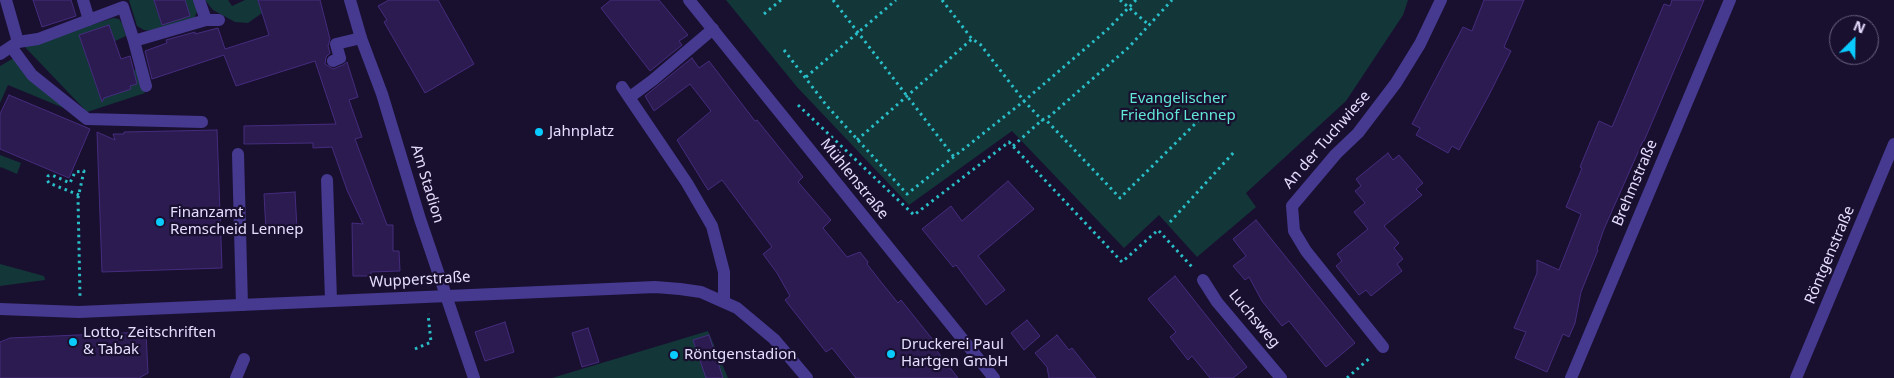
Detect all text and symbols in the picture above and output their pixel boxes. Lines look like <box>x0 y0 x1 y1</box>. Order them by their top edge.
north arrow <box>1829 15 1879 65</box>
text: N <box>1851 16 1869 38</box>
street label: An der Tuchwiese <box>1280 87 1374 193</box>
park label: Evangelischer Friedhof Lennep <box>1120 90 1236 125</box>
place label: Jahnplatz <box>549 123 614 141</box>
marker: Jahnplatz <box>533 126 545 138</box>
street label: Mühlenstraße <box>816 135 892 223</box>
street label: Brehmstraße <box>1609 137 1661 229</box>
street label: Am Stadion <box>407 143 447 225</box>
street label: Röntgenstraße <box>1801 203 1859 307</box>
place label: Finanzamt Remscheid Lennep <box>170 204 303 239</box>
marker: Finanzamt Remscheid Lennep <box>154 216 166 228</box>
street label: Wupperstraße <box>369 268 471 292</box>
street label: Luchsweg <box>1225 286 1283 352</box>
place label: Lotto, Zeitschriften & Tabak <box>83 324 216 359</box>
marker: Lotto, Zeitschriften & Tabak <box>67 336 79 348</box>
place label: Druckerei Paul Hartgen GmbH <box>901 336 1008 371</box>
place label: Röntgenstadion <box>684 346 796 364</box>
marker: Druckerei Paul Hartgen GmbH <box>885 348 897 360</box>
marker: Röntgenstadion <box>668 349 680 361</box>

